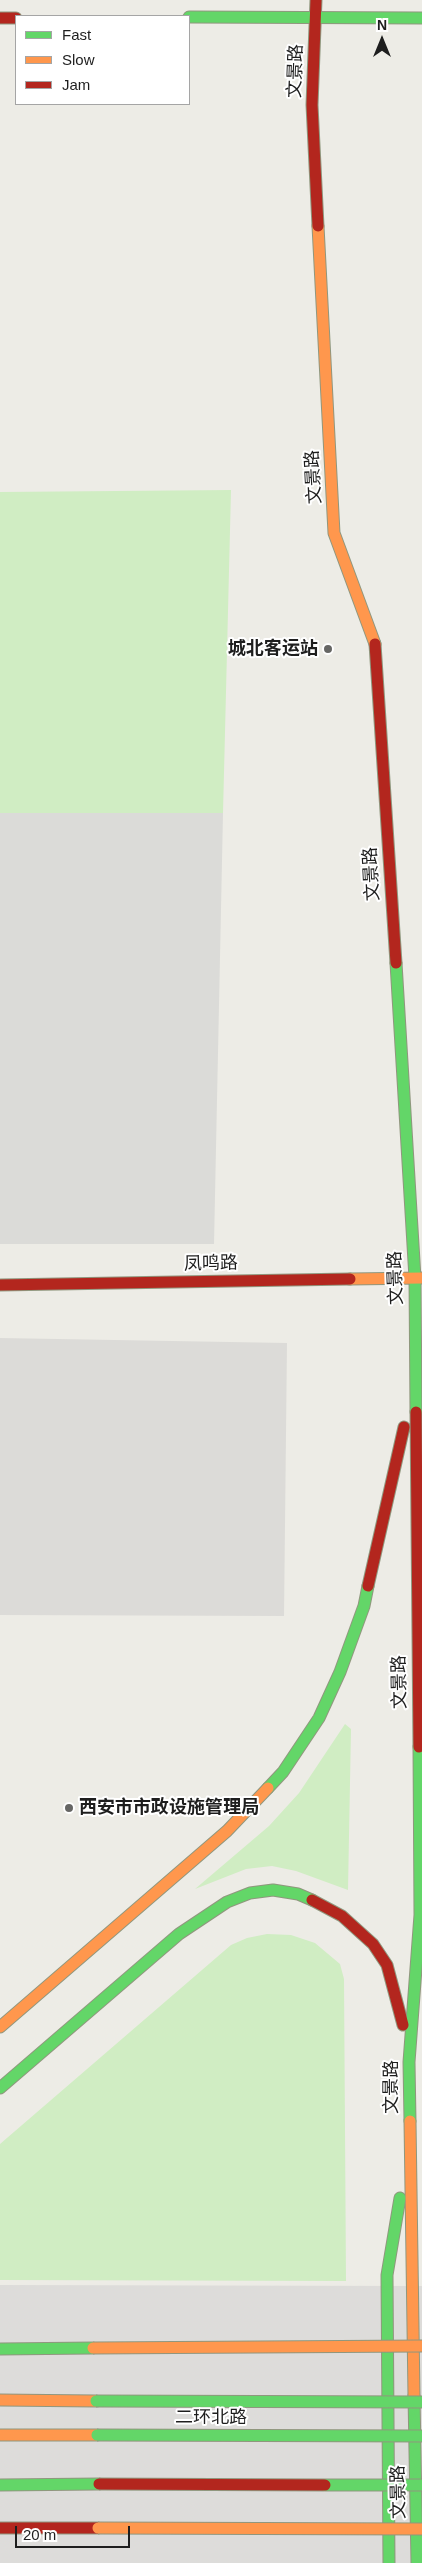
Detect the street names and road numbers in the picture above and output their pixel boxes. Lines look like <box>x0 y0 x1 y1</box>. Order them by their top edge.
street label: 文景路 <box>284 44 308 98</box>
street label: 文景路 <box>302 449 326 505</box>
street label: 文景路 <box>360 846 384 902</box>
street label: 文景路 <box>384 1251 408 1305</box>
street label: 凤鸣路 <box>184 1253 238 1275</box>
street label: 文景路 <box>389 1655 411 1709</box>
street label: 文景路 <box>381 2060 403 2114</box>
street label: 二环北路 <box>175 2407 247 2429</box>
street label: 文景路 <box>388 2465 410 2519</box>

